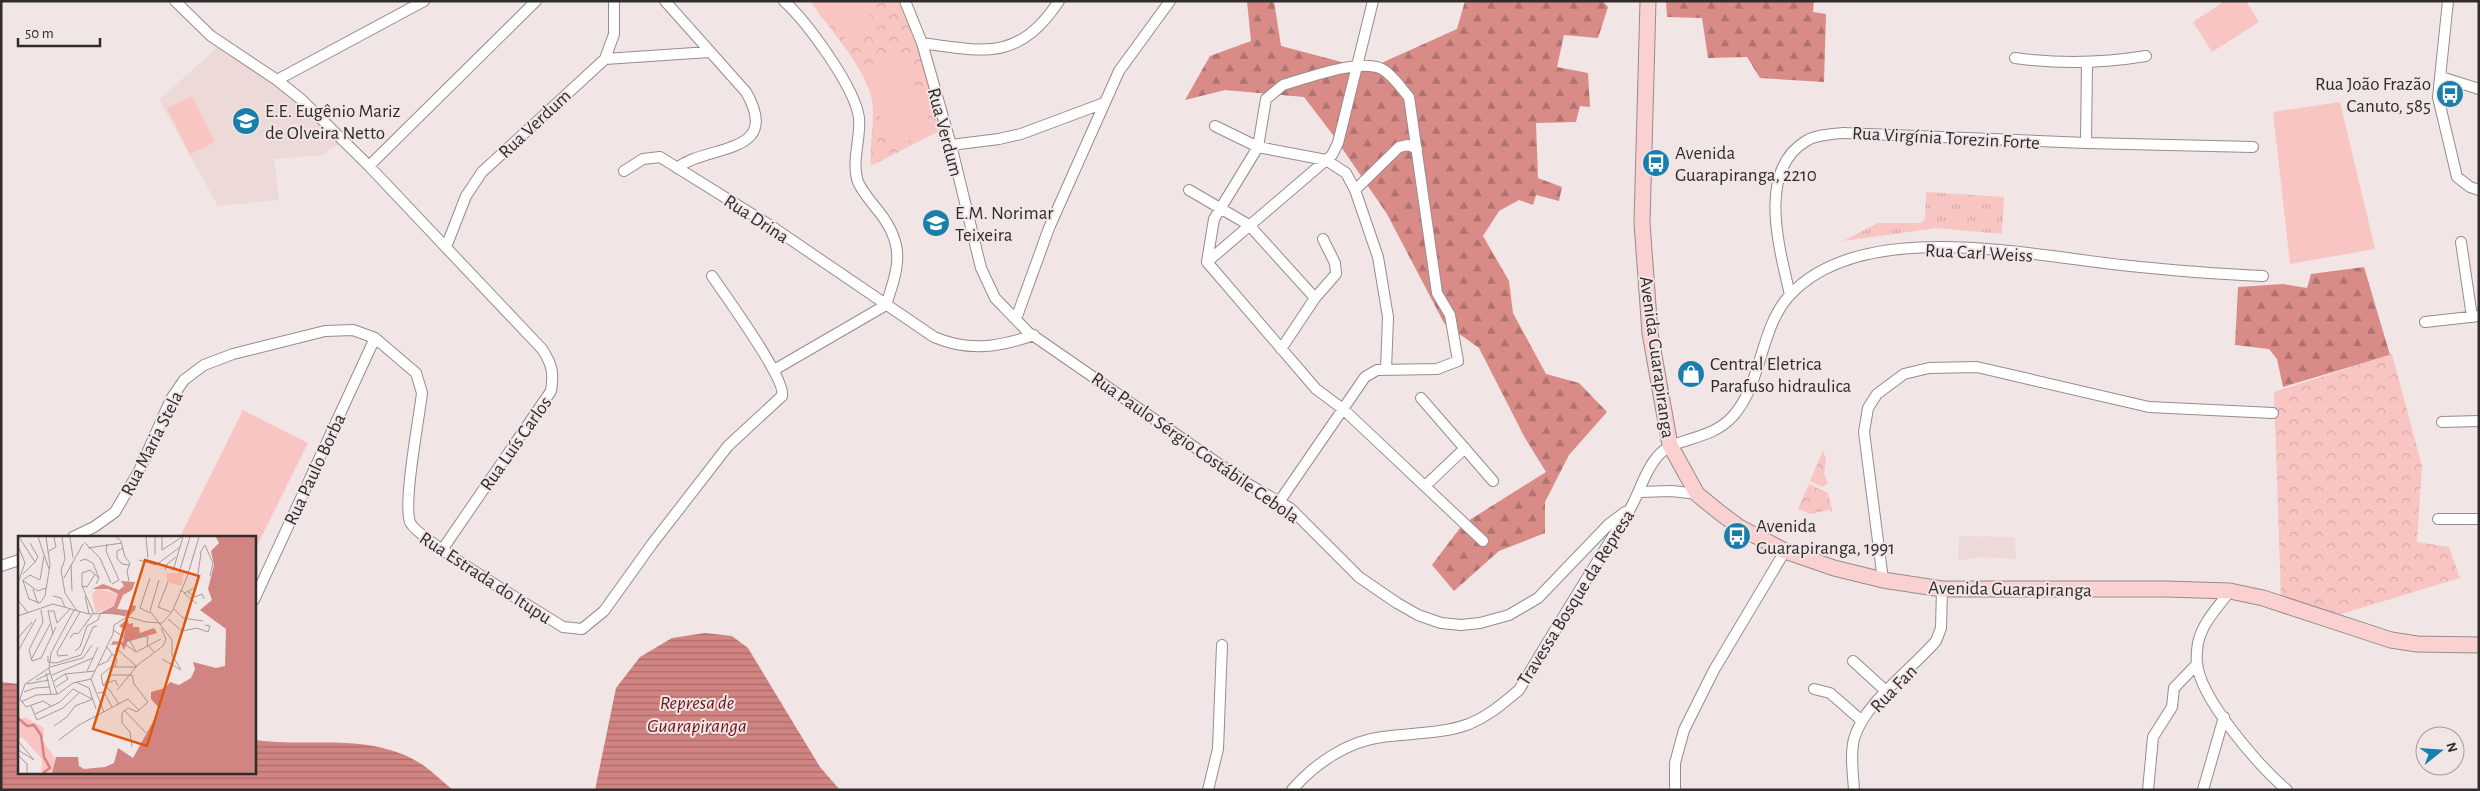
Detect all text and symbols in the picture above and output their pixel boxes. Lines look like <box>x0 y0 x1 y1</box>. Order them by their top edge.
scale bar <box>18 15 100 47</box>
text: 50 m <box>25 26 54 41</box>
place label: Rua João Frazão Canuto, 585 <box>2315 75 2431 116</box>
bus stop icon: Rua João Frazão Canuto, 585 <box>2435 79 2465 109</box>
street label: Rua Verdum <box>495 86 575 162</box>
street label: Rua Verdum <box>924 86 966 179</box>
place label: E.E. Eugênio Mariz de Olveira Netto <box>265 102 401 143</box>
school or university icon: E.E. Eugênio Mariz de Olveira Netto <box>231 106 261 136</box>
street label: Rua Virgínia Torezin Forte <box>1851 124 2040 153</box>
place label: Avenida Guarapiranga, 2210 <box>1675 144 1817 185</box>
bus stop icon: Avenida Guarapiranga, 2210 <box>1641 148 1671 178</box>
street label: Rua Drina <box>720 191 792 247</box>
place label: E.M. Norimar Teixeira <box>955 204 1053 245</box>
school or university icon: E.M. Norimar Teixeira <box>921 208 951 238</box>
street label: Rua Carl Weiss <box>1925 241 2033 266</box>
street label: Avenida Guarapiranga <box>1636 275 1677 440</box>
place label: Central Eletrica Parafuso hidraulica <box>1710 355 1852 396</box>
shop icon: Central Eletrica Parafuso hidraulica <box>1676 359 1706 389</box>
street label: Rua Paulo Sérgio Costábile Cebola <box>1088 369 1303 528</box>
street label: Rua Maria Stela <box>118 388 187 499</box>
street label: Rua Luís Carlos <box>477 393 555 494</box>
street label: Rua Paulo Borba <box>281 411 350 528</box>
street label: Travessa Bosque da Represa <box>1514 506 1638 689</box>
place label: Avenida Guarapiranga, 1991 <box>1756 517 1895 558</box>
bus stop icon: Avenida Guarapiranga, 1991 <box>1722 521 1752 551</box>
street label: Rua Estrada do Itupu <box>416 529 555 628</box>
inset map <box>18 536 255 774</box>
street label: Avenida Guarapiranga <box>1928 579 2092 600</box>
street label: Rua Fan <box>1867 662 1921 716</box>
water label: Represa de Guarapiranga <box>647 693 747 736</box>
north arrow <box>2415 726 2465 776</box>
text: N <box>2443 741 2460 754</box>

